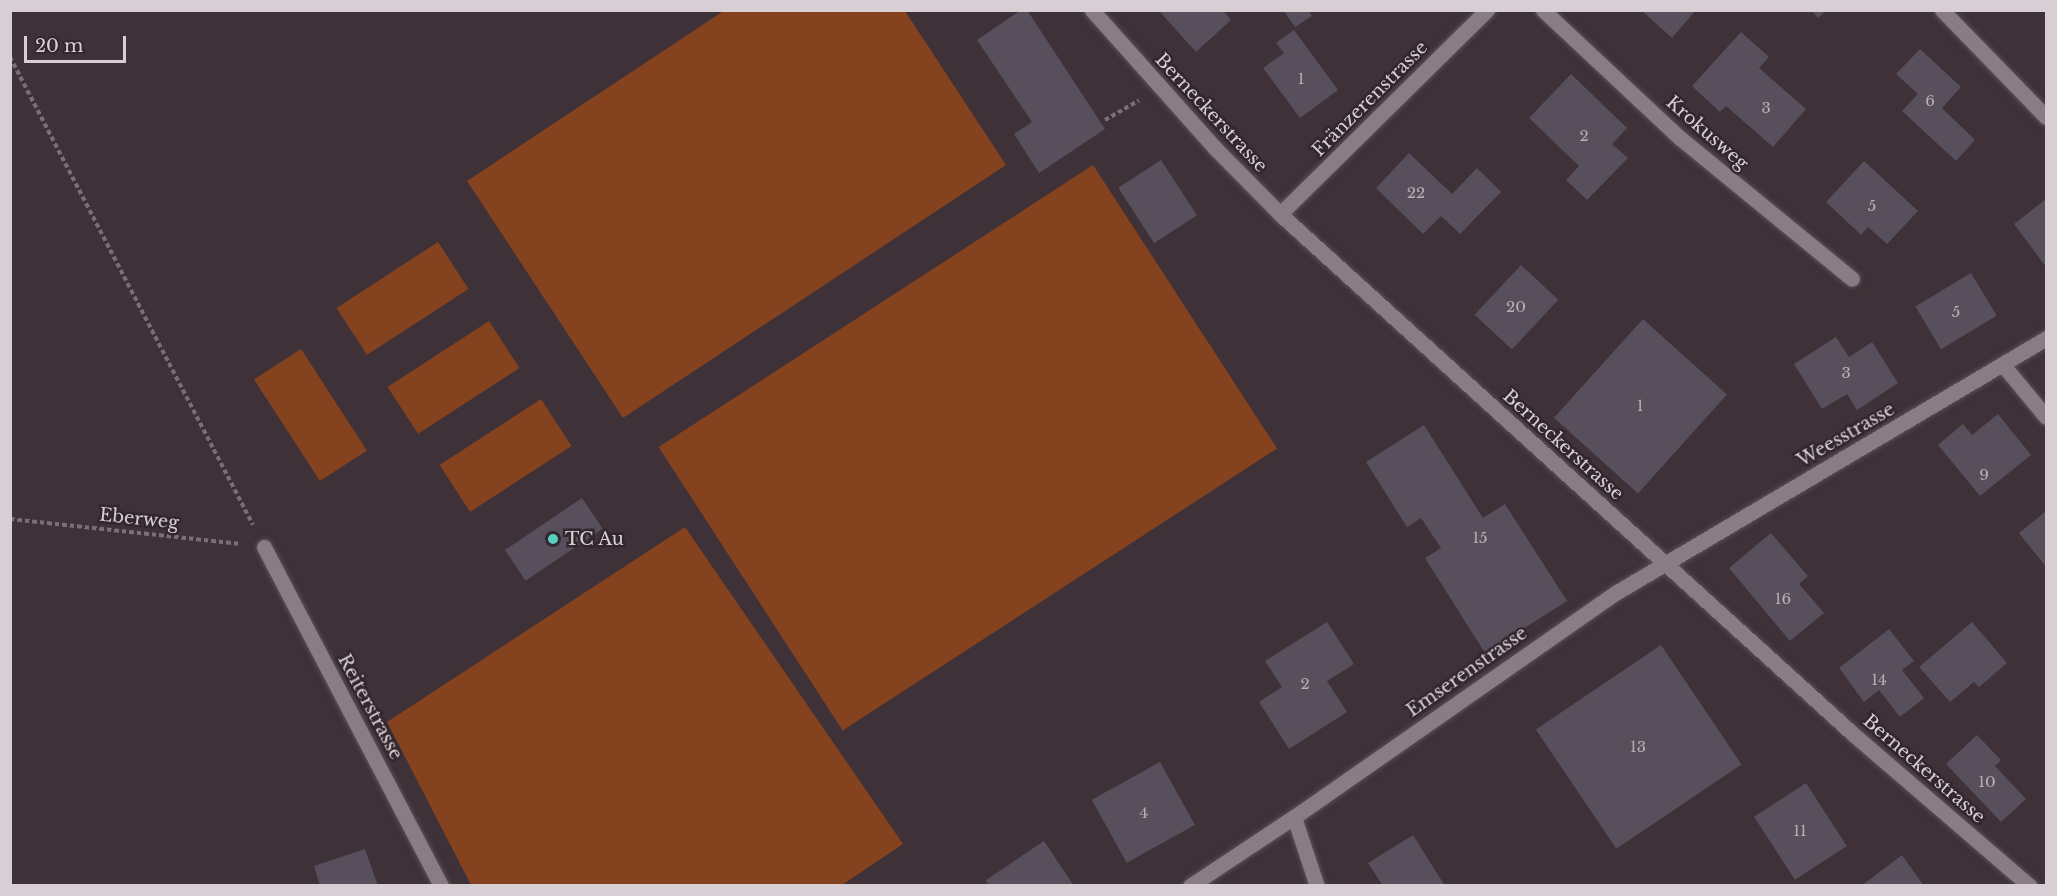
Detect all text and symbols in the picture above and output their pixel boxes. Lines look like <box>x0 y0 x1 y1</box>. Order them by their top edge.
scale bar <box>27 24 129 62</box>
text: 20 m <box>35 35 83 57</box>
street label: Fränzerenstrasse <box>1308 37 1432 161</box>
street label: Berneckerstrasse <box>1150 49 1272 177</box>
house number: 1 <box>1298 70 1304 88</box>
street label: Krokusweg <box>1662 92 1752 174</box>
house number: 6 <box>1925 92 1935 110</box>
house number: 3 <box>1761 99 1771 117</box>
house number: 2 <box>1579 127 1589 145</box>
house number: 22 <box>1407 184 1425 202</box>
house number: 5 <box>1868 197 1876 215</box>
house number: 20 <box>1506 298 1526 316</box>
house number: 5 <box>1952 303 1960 321</box>
house number: 3 <box>1841 364 1851 382</box>
street label: Berneckerstrasse <box>1498 385 1628 505</box>
house number: 1 <box>1637 397 1643 415</box>
street label: Weesstrasse <box>1793 398 1899 472</box>
house number: 9 <box>1979 466 1989 484</box>
street label: Eberweg <box>98 504 180 534</box>
place label: TC Au <box>565 528 625 550</box>
house number: 15 <box>1472 529 1488 547</box>
marker: TC Au <box>546 532 560 546</box>
house number: 16 <box>1775 590 1791 608</box>
street label: Emserenstrasse <box>1403 622 1531 722</box>
street label: Reiterstrasse <box>333 651 407 763</box>
house number: 14 <box>1871 671 1887 689</box>
house number: 2 <box>1300 675 1310 693</box>
street label: Berneckerstrasse <box>1859 710 1989 828</box>
house number: 13 <box>1630 738 1646 756</box>
house number: 10 <box>1978 773 1996 791</box>
house number: 4 <box>1140 804 1148 822</box>
house number: 11 <box>1793 822 1807 840</box>

